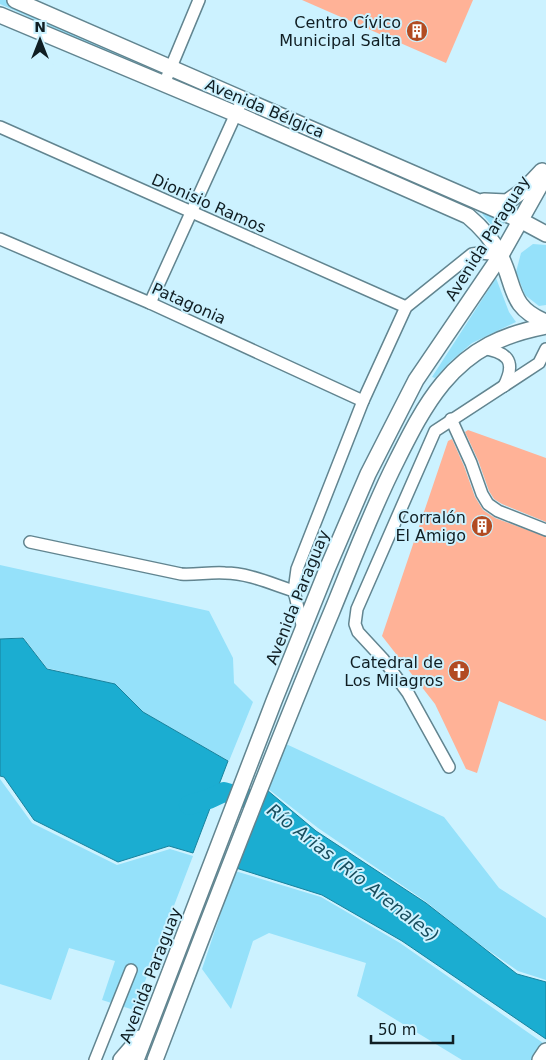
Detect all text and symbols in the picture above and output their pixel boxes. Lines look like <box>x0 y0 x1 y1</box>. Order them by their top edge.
place label: Centro Cívico Municipal Salta <box>279 13 401 50</box>
north arrow <box>15 15 65 65</box>
text: N <box>34 19 46 35</box>
building icon: Centro Cívico Municipal Salta <box>405 19 429 43</box>
street label: Avenida Bélgica <box>202 75 327 142</box>
street label: Dionisio Ramos <box>149 170 269 237</box>
street label: Avenida Paraguay <box>441 172 534 304</box>
street label: Patagonia <box>149 279 229 328</box>
place label: Corralón El Amigo <box>395 508 466 545</box>
building icon: Corralón El Amigo <box>470 514 494 538</box>
street label: Avenida Paraguay <box>262 527 333 667</box>
place label: Catedral de Los Milagros <box>344 653 443 690</box>
church icon: Catedral de Los Milagros <box>447 659 471 683</box>
water label: Río Arias (Río Arenales) <box>263 799 443 946</box>
street label: Avenida Paraguay <box>116 905 185 1046</box>
scale bar <box>371 1012 454 1044</box>
text: 50 m <box>378 1021 416 1039</box>

